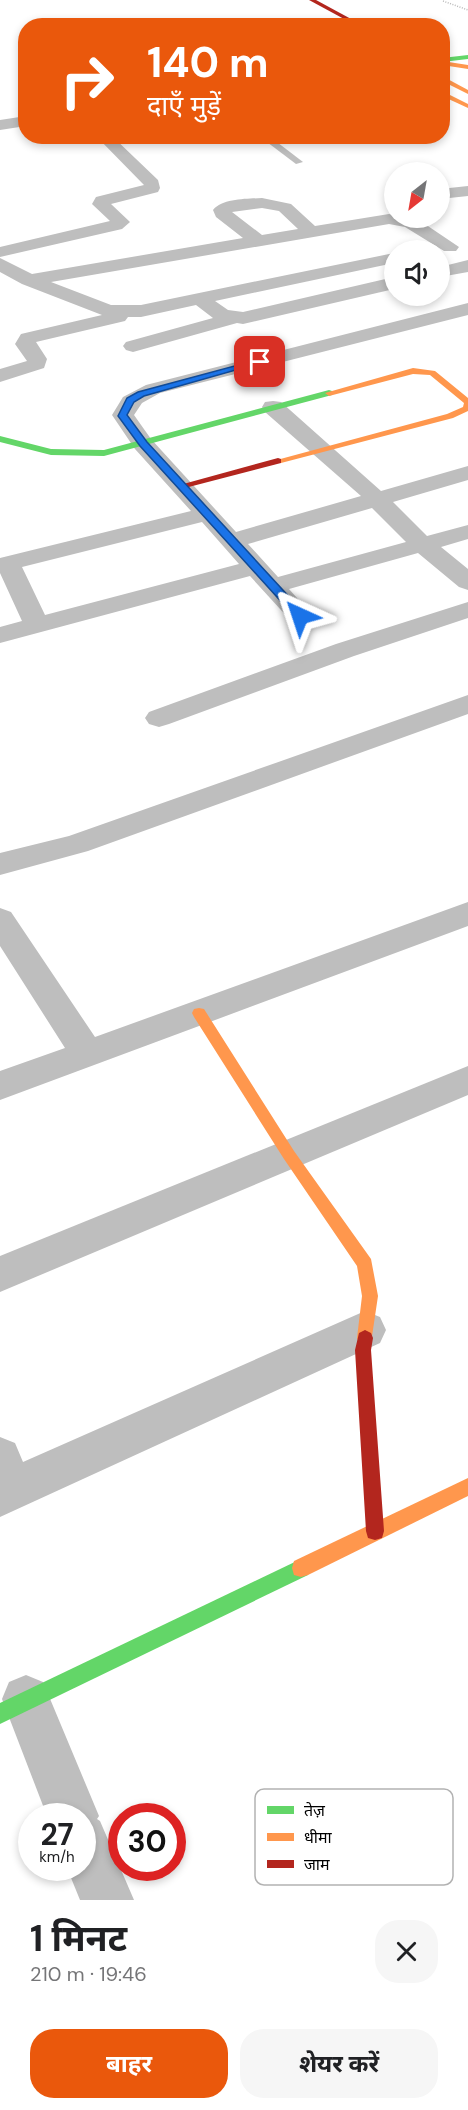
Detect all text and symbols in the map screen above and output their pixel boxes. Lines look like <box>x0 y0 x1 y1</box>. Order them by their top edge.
text: 140 m <box>147 35 269 90</box>
icon: right <box>48 42 126 120</box>
text: दाएँ मुड़ें <box>147 88 221 123</box>
north arrow <box>384 162 450 228</box>
map controls <box>384 162 450 306</box>
button: sound <box>384 240 450 306</box>
pin <box>234 336 285 387</box>
icon: arrive <box>243 345 276 378</box>
position arrow <box>268 584 332 648</box>
legend <box>255 1789 453 1885</box>
text: तेज़ <box>304 1800 326 1821</box>
speed limit sign: 30 <box>108 1803 186 1881</box>
text: 27 <box>40 1815 74 1854</box>
text: धीमा <box>304 1827 333 1848</box>
text: km/h <box>39 1847 75 1867</box>
text: जाम <box>304 1854 330 1875</box>
text: 1 मिनट <box>30 1915 127 1962</box>
button: close <box>375 1920 438 1983</box>
text: 210 m · 19:46 <box>30 1961 147 1987</box>
button: बाहर <box>30 2029 228 2098</box>
button: शेयर करें <box>240 2029 438 2098</box>

